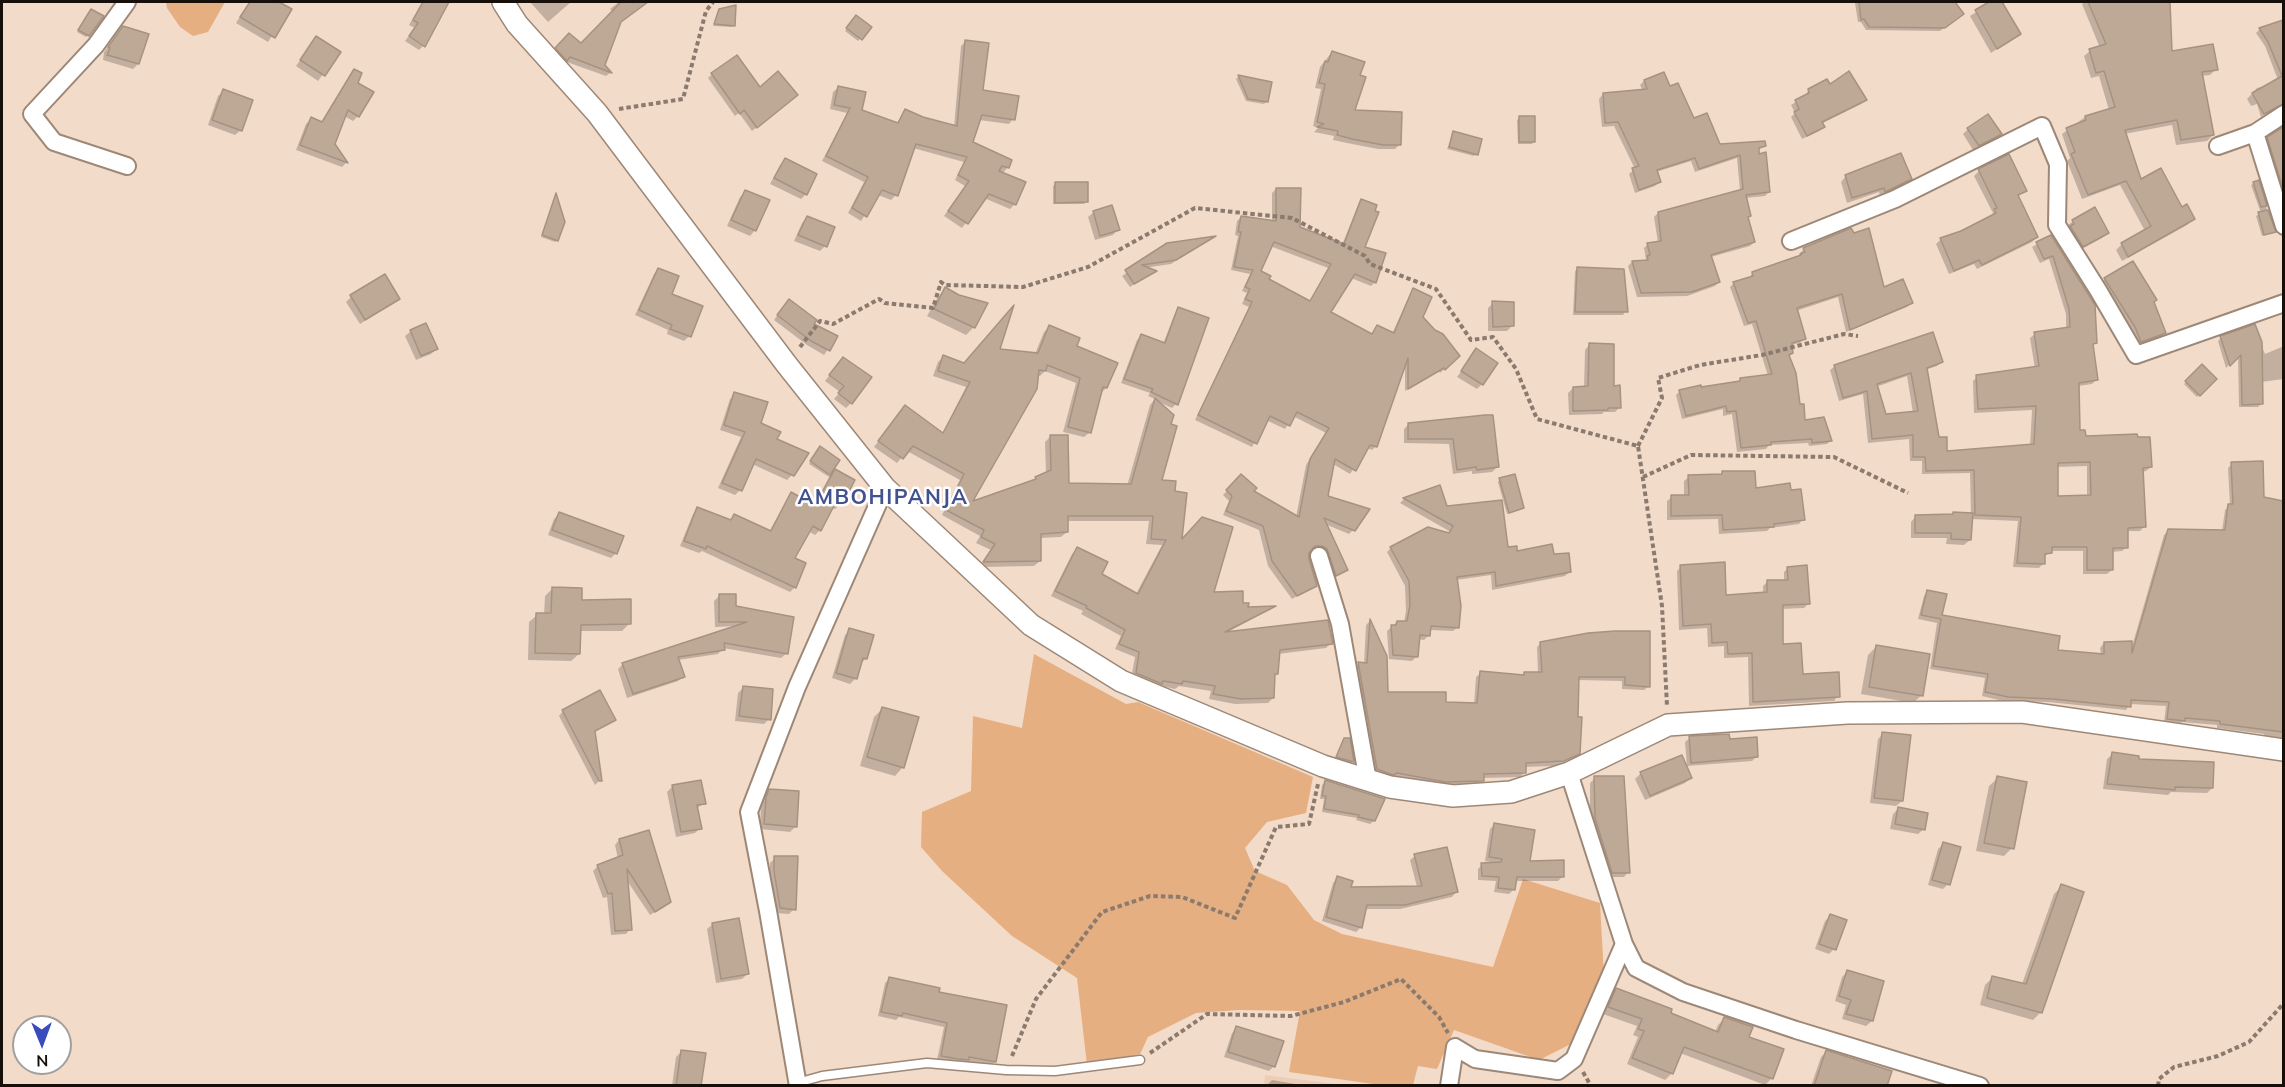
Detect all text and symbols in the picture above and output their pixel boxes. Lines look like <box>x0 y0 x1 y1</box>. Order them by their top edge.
district label: AMBOHIPANJA <box>797 485 969 511</box>
north arrow <box>12 1015 72 1075</box>
text: N <box>36 1051 48 1071</box>

